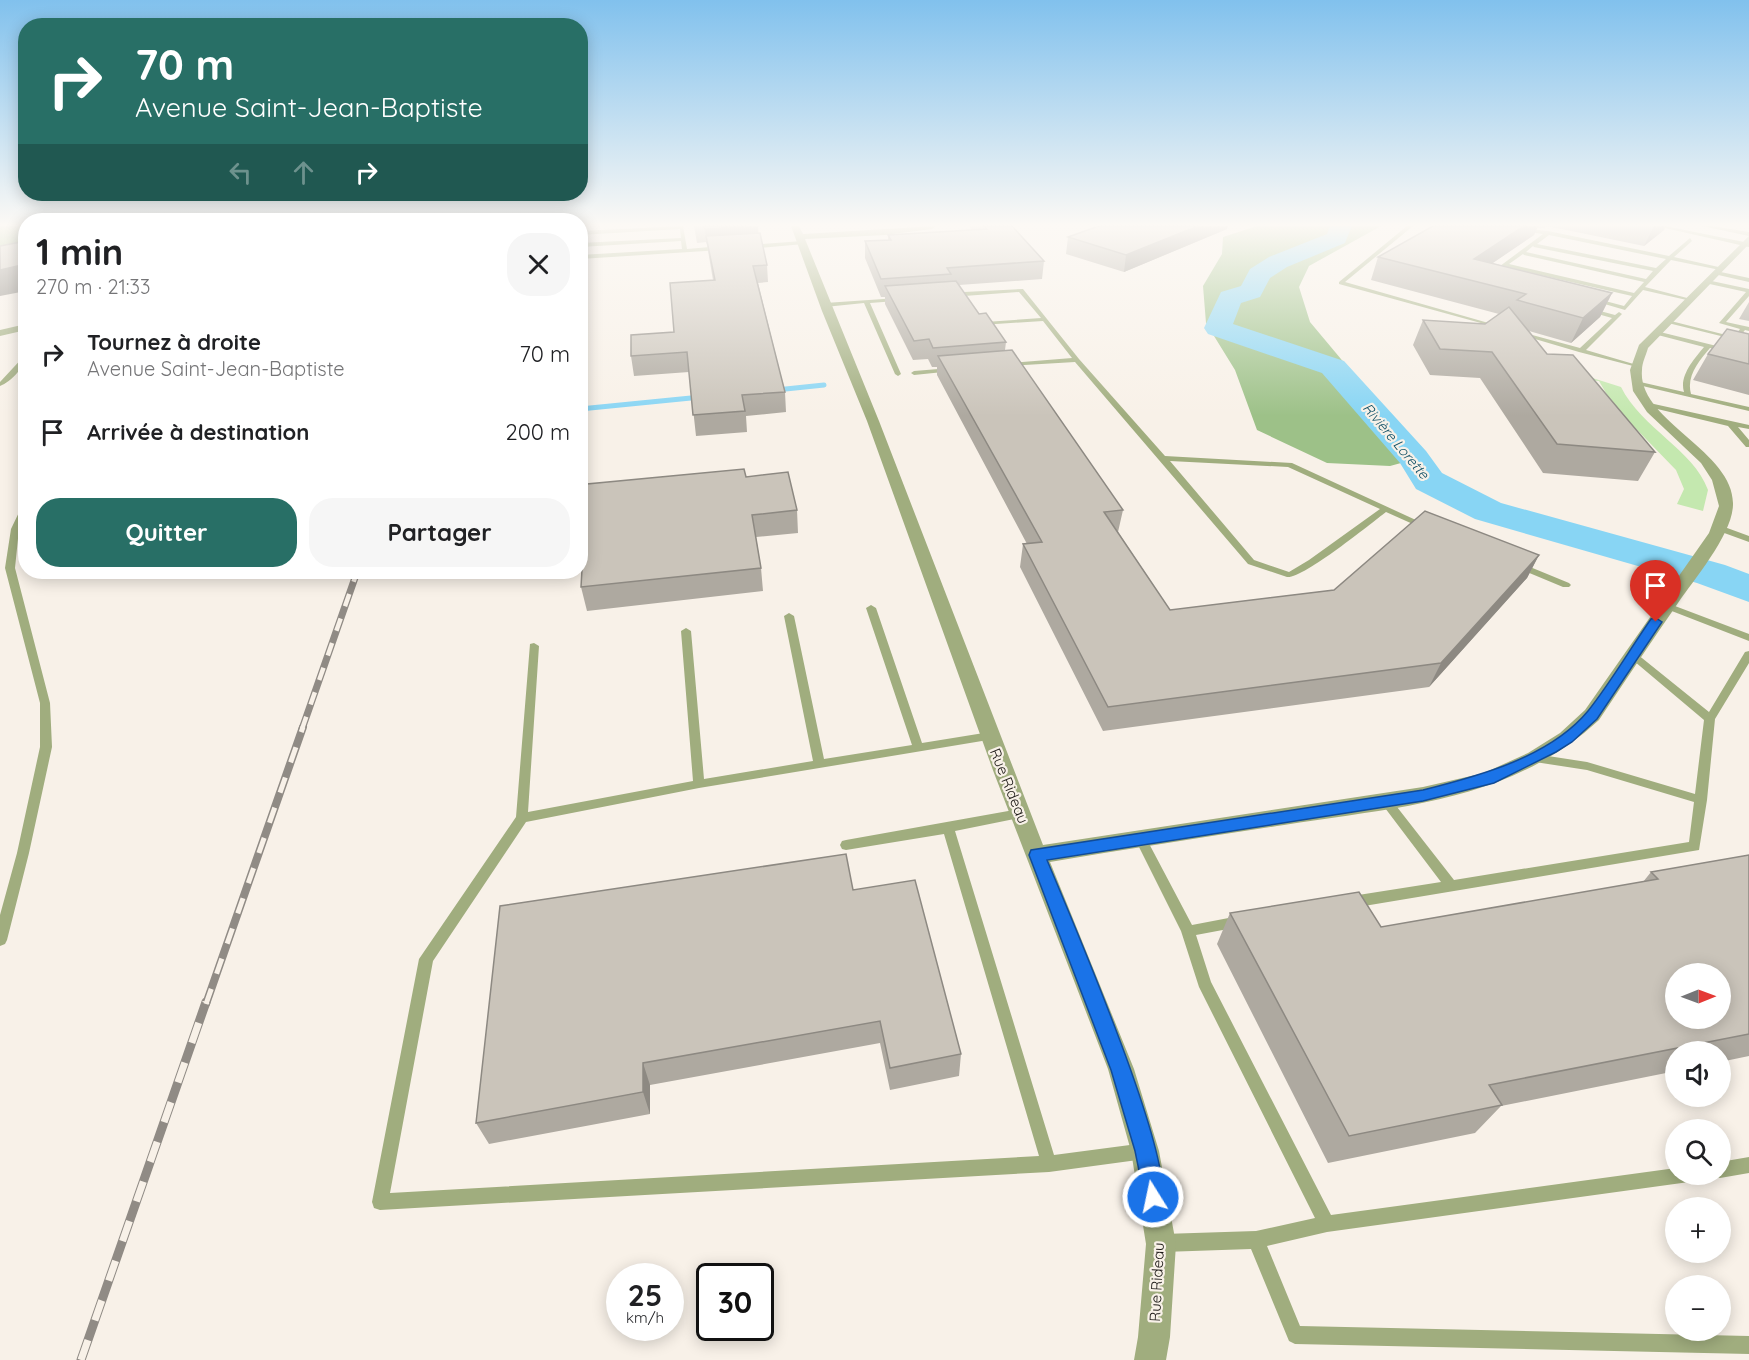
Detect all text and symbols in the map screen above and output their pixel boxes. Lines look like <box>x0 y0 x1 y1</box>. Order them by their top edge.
text: 70 m <box>135 38 234 91</box>
icon: right <box>36 42 114 120</box>
text: Avenue Saint-Jean-Baptiste <box>135 90 483 124</box>
icon: left <box>224 156 257 189</box>
icon: ahead <box>287 156 320 189</box>
icon: right <box>350 156 383 189</box>
text: 1 min <box>36 229 123 274</box>
button: close <box>507 233 570 296</box>
text: 270 m · 21:33 <box>36 274 151 299</box>
text: Tournez à droite <box>87 328 261 356</box>
icon: right <box>36 338 69 371</box>
text: 70 m <box>520 340 570 368</box>
text: Avenue Saint-Jean-Baptiste <box>87 356 345 381</box>
water label: Rivière Lorette <box>1359 399 1434 484</box>
icon: arrive <box>36 416 69 449</box>
text: Arrivée à destination <box>87 418 309 446</box>
text: 200 m <box>506 418 570 446</box>
button: Quitter <box>36 498 297 567</box>
button: Partager <box>309 498 570 567</box>
pin <box>1630 560 1681 622</box>
icon: arrive <box>1639 569 1672 602</box>
street label: Rue Rideau <box>986 745 1033 826</box>
north arrow <box>1665 963 1731 1029</box>
map controls <box>1665 963 1731 1341</box>
button: sound <box>1665 1041 1731 1107</box>
button: search <box>1665 1119 1731 1185</box>
position arrow <box>1121 1165 1185 1229</box>
button: + <box>1665 1197 1731 1263</box>
street label: Rue Rideau <box>1145 1242 1168 1322</box>
speed limit sign: 30 <box>696 1263 774 1341</box>
button: − <box>1665 1275 1731 1341</box>
text: 25 <box>628 1276 662 1314</box>
text: km/h <box>626 1308 664 1327</box>

